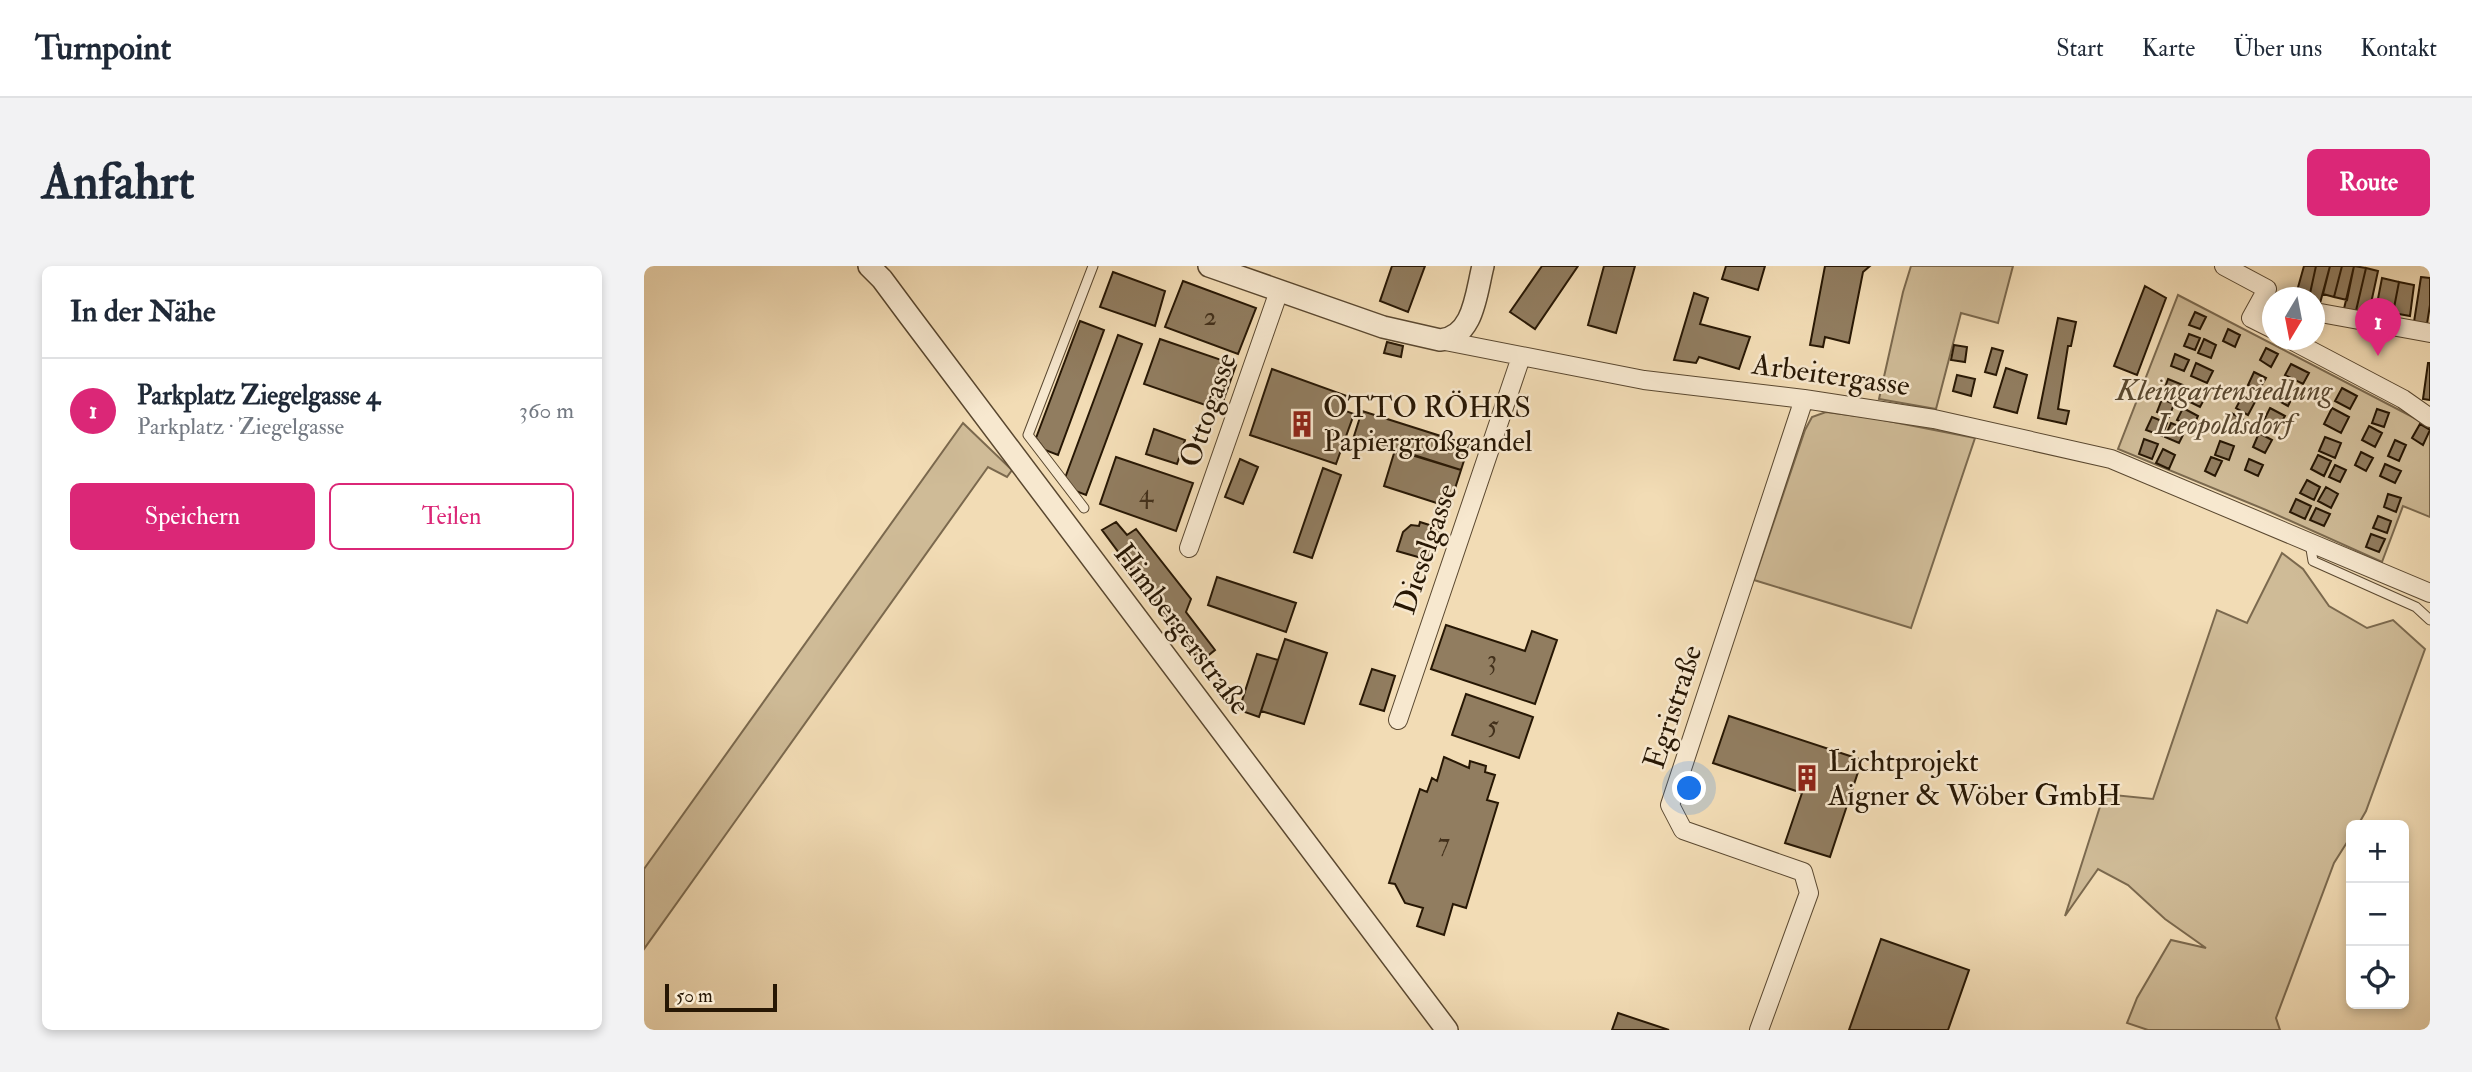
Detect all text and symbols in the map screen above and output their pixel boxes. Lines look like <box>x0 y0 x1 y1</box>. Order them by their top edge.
text: Turnpoint <box>35 28 171 69</box>
text: Start <box>2056 33 2104 64</box>
text: Karte <box>2142 33 2195 64</box>
text: Über uns <box>2233 33 2322 64</box>
text: Kontakt <box>2360 33 2437 64</box>
button: Route <box>2307 149 2430 216</box>
text: Anfahrt <box>42 152 194 213</box>
north arrow <box>2262 287 2325 350</box>
text: In der Nähe <box>70 293 215 330</box>
pin: 1 <box>2355 298 2401 356</box>
house number: 2 <box>1203 301 1217 333</box>
street label: Arbeitergasse <box>1749 345 1912 404</box>
street label: Ottogasse <box>1171 348 1245 472</box>
park label: Kleingartensiedlung Leopoldsdorf <box>2114 372 2334 443</box>
text: Parkplatz Ziegelgasse 4 <box>137 380 380 412</box>
place label: OTTO RÖHRS Papiergroßgandel <box>1323 389 1533 460</box>
text: 1 <box>89 396 97 425</box>
text: 360 m <box>519 396 574 425</box>
building icon: OTTO RÖHRS Papiergroßgandel <box>1287 409 1317 439</box>
text: Parkplatz · Ziegelgasse <box>137 412 344 441</box>
house number: 4 <box>1139 478 1154 510</box>
street label: Dieselgasse <box>1386 479 1466 619</box>
button: Speichern <box>70 483 315 550</box>
button: Teilen <box>329 483 574 550</box>
street label: Himbergerstraße <box>1106 536 1258 722</box>
street label: Egristraße <box>1636 641 1710 773</box>
house number: 3 <box>1487 644 1497 676</box>
house number: 5 <box>1487 710 1499 742</box>
place label: Lichtprojekt Aigner & Wöber GmbH <box>1827 743 2121 814</box>
building icon: Lichtprojekt Aigner & Wöber GmbH <box>1792 763 1822 793</box>
your location <box>1672 771 1706 805</box>
map controls <box>2346 820 2409 1009</box>
button: + <box>2346 820 2409 883</box>
house number: 7 <box>1438 827 1450 859</box>
button: − <box>2346 883 2409 946</box>
button: locate <box>2346 946 2409 1009</box>
scale bar <box>665 981 777 1013</box>
text: 50 m <box>676 984 713 1008</box>

